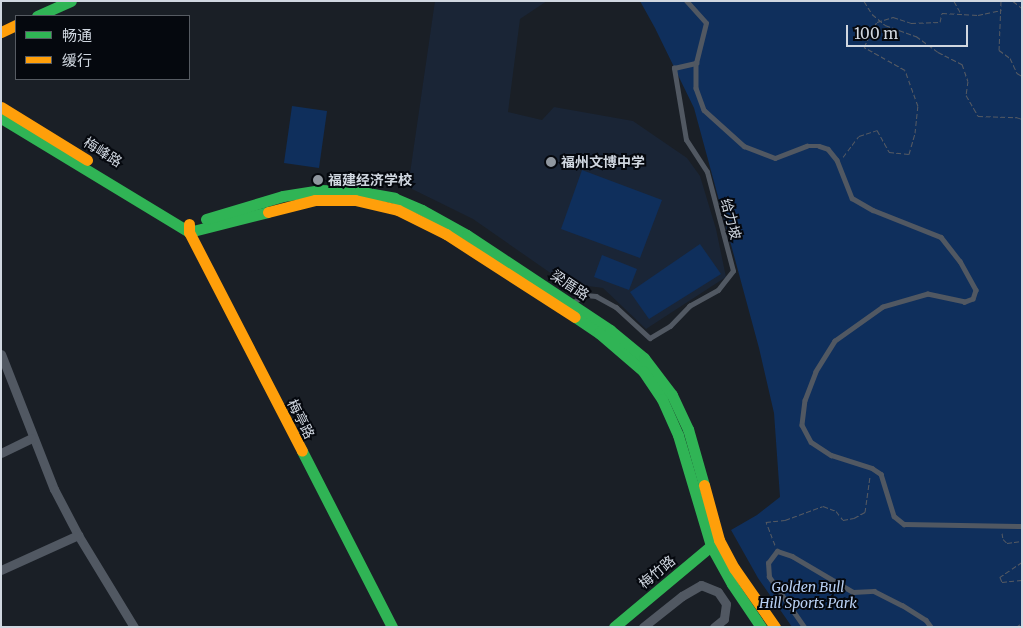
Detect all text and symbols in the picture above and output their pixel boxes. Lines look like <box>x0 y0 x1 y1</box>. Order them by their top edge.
legend <box>15 15 190 80</box>
scale bar <box>848 15 970 47</box>
text: 100 m <box>854 24 898 43</box>
text: 畅通 <box>62 26 92 45</box>
text: 缓行 <box>62 51 92 70</box>
street label: 梅峰路 <box>81 134 125 170</box>
place label: 福州文博中学 <box>561 154 645 170</box>
marker: 福州文博中学 <box>545 156 557 168</box>
place label: 福建经济学校 <box>328 172 412 188</box>
marker: 福建经济学校 <box>312 174 324 186</box>
street label: 给力坡 <box>717 197 745 241</box>
street label: 梁厝路 <box>548 267 592 303</box>
street label: 梅亭路 <box>284 396 318 442</box>
street label: 梅竹路 <box>636 552 678 592</box>
park label: Golden Bull Hill Sports Park <box>759 579 857 612</box>

